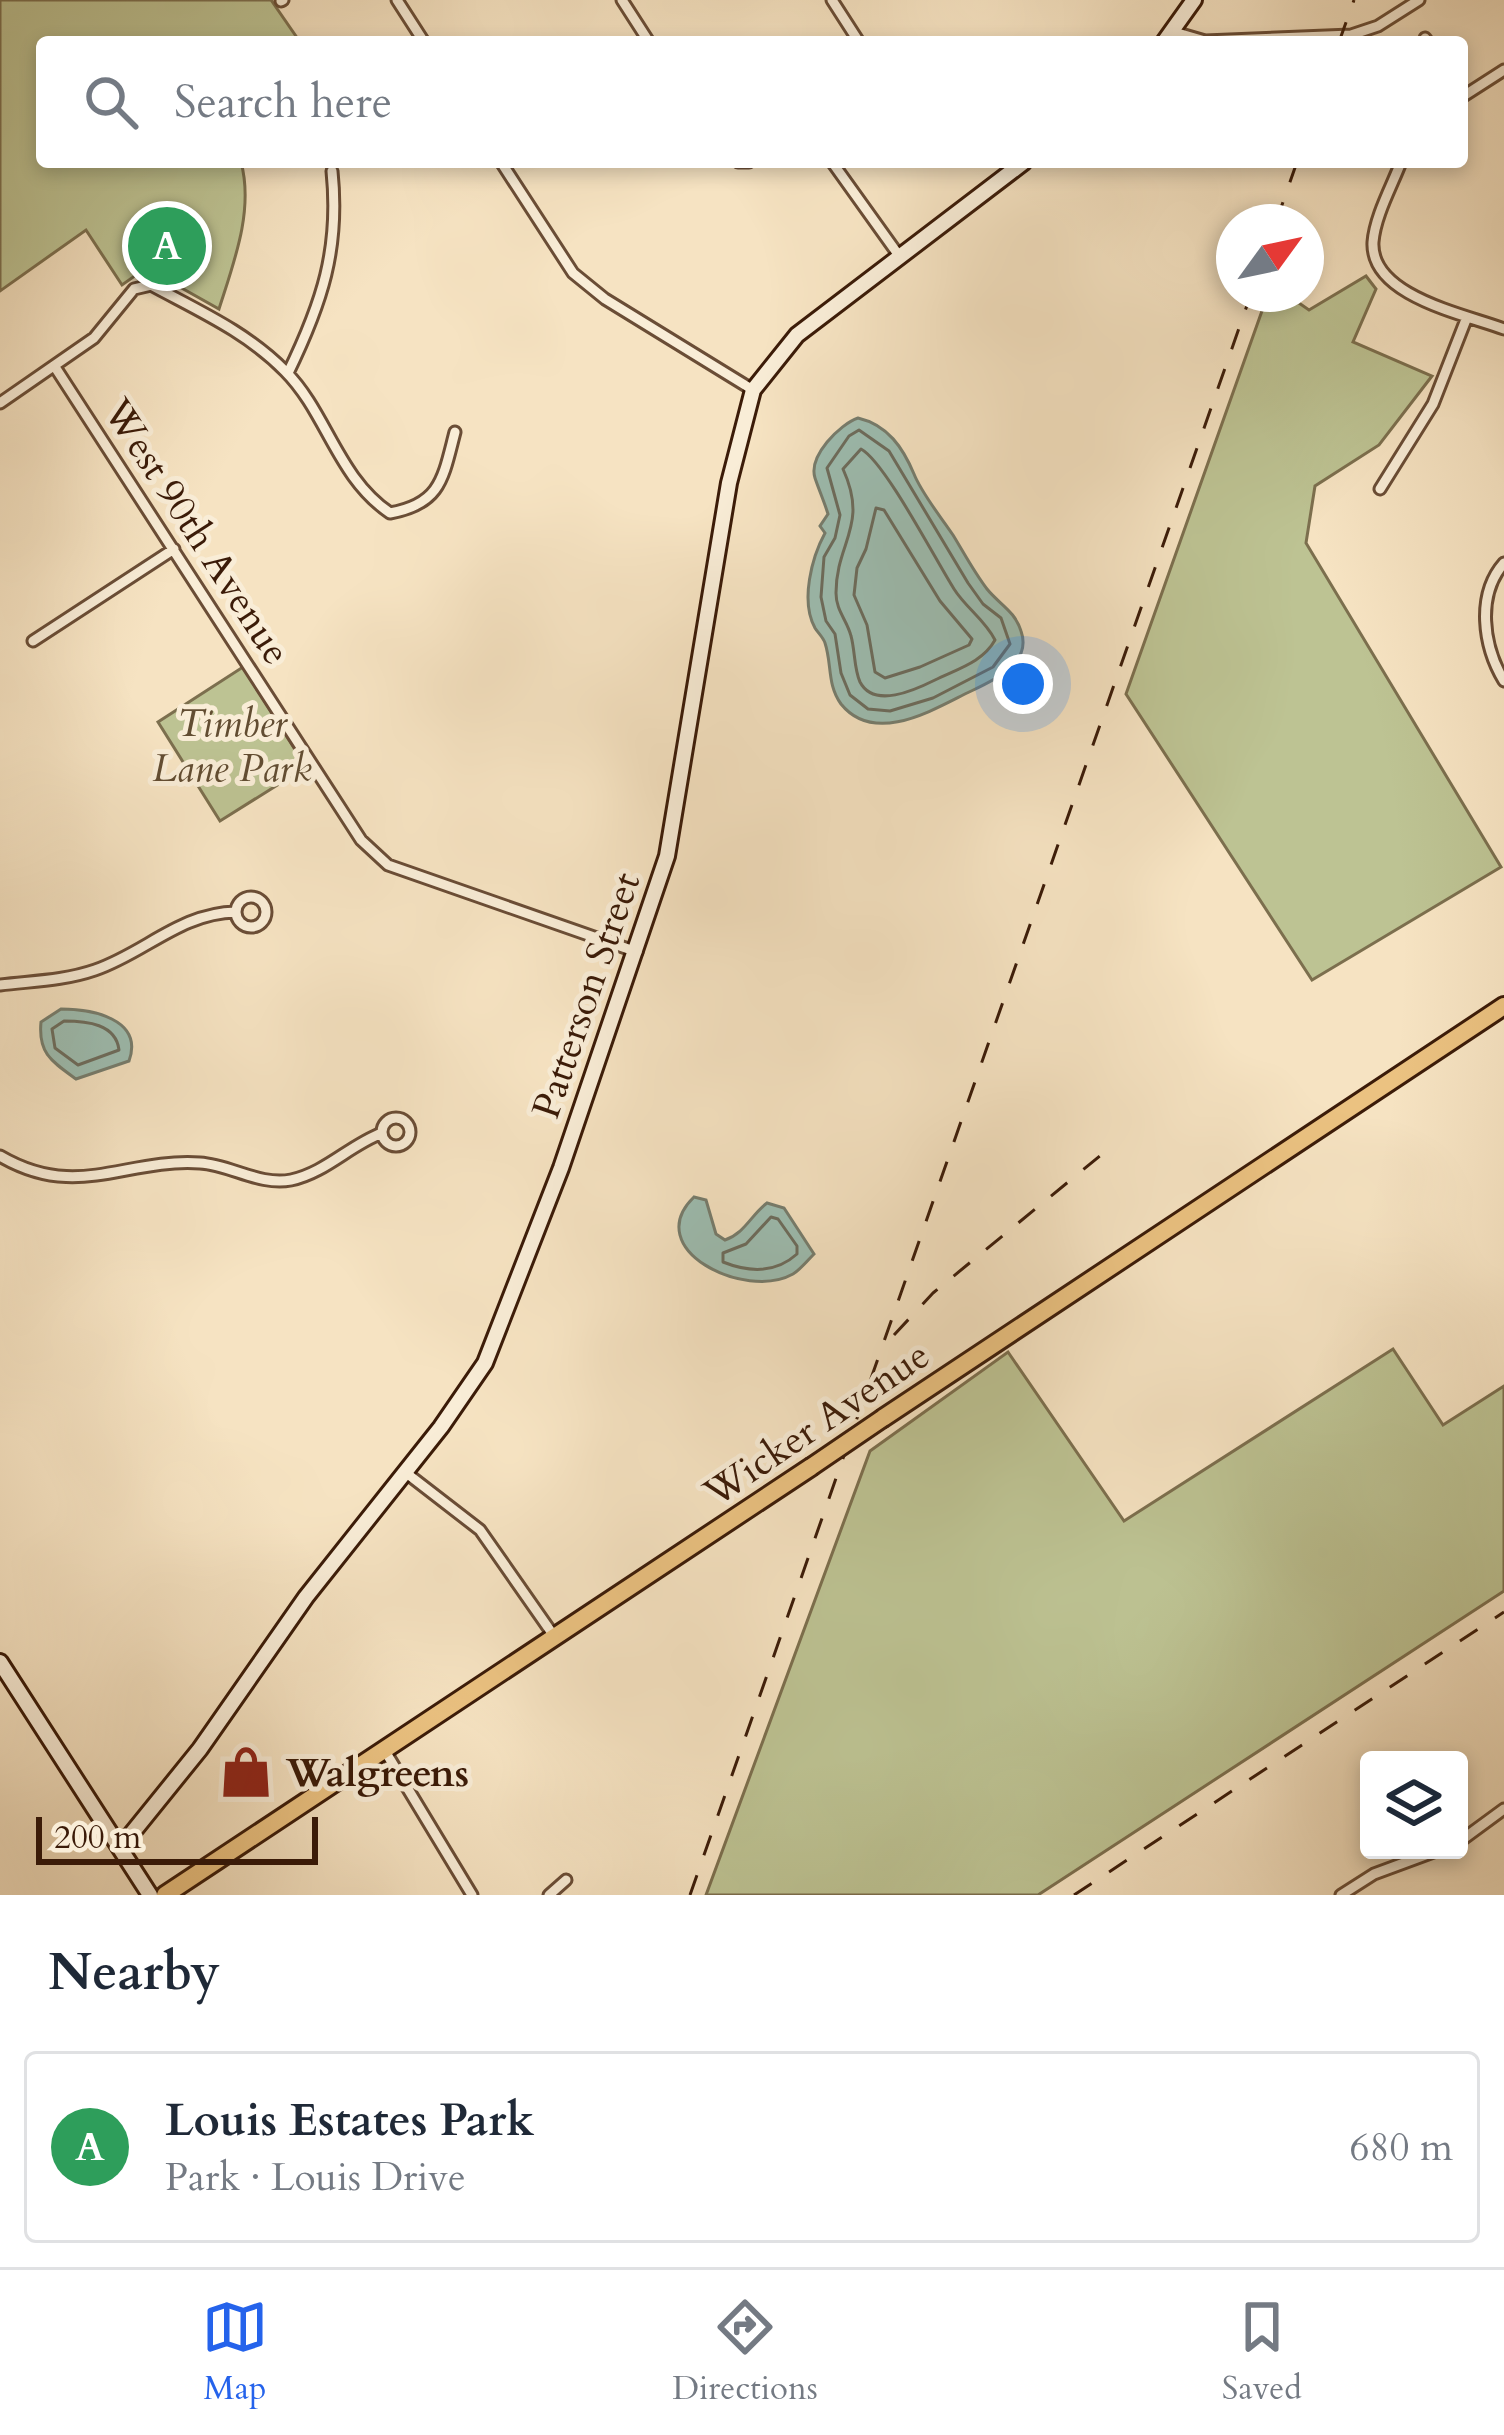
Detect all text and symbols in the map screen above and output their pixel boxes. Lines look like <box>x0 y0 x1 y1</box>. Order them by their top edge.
search box <box>36 36 1468 168</box>
icon: search <box>78 69 144 135</box>
text: Search here <box>174 72 392 133</box>
pin: A <box>128 201 206 291</box>
north arrow <box>1216 204 1324 312</box>
street label: West 90th Avenue <box>90 388 303 675</box>
your location <box>993 654 1053 714</box>
park label: Timber Lane Park <box>152 697 312 795</box>
street label: Patterson Street <box>520 865 653 1126</box>
street label: Wicker Avenue <box>693 1329 940 1520</box>
shop icon: Walgreens <box>217 1743 275 1801</box>
place label: Walgreens <box>285 1747 469 1800</box>
map controls <box>1360 1751 1468 1859</box>
button: layers <box>1360 1751 1468 1859</box>
scale bar <box>36 1811 318 1864</box>
text: 200 m <box>54 1815 141 1860</box>
text: Nearby <box>48 1938 220 2008</box>
text: Louis Estates Park <box>165 2090 534 2151</box>
text: A <box>75 2121 105 2174</box>
text: 680 m <box>1350 2121 1453 2174</box>
text: Park · Louis Drive <box>165 2151 466 2204</box>
tab: Map <box>202 2294 268 2411</box>
tab: Directions <box>672 2294 818 2411</box>
tab: Saved <box>1222 2294 1302 2411</box>

